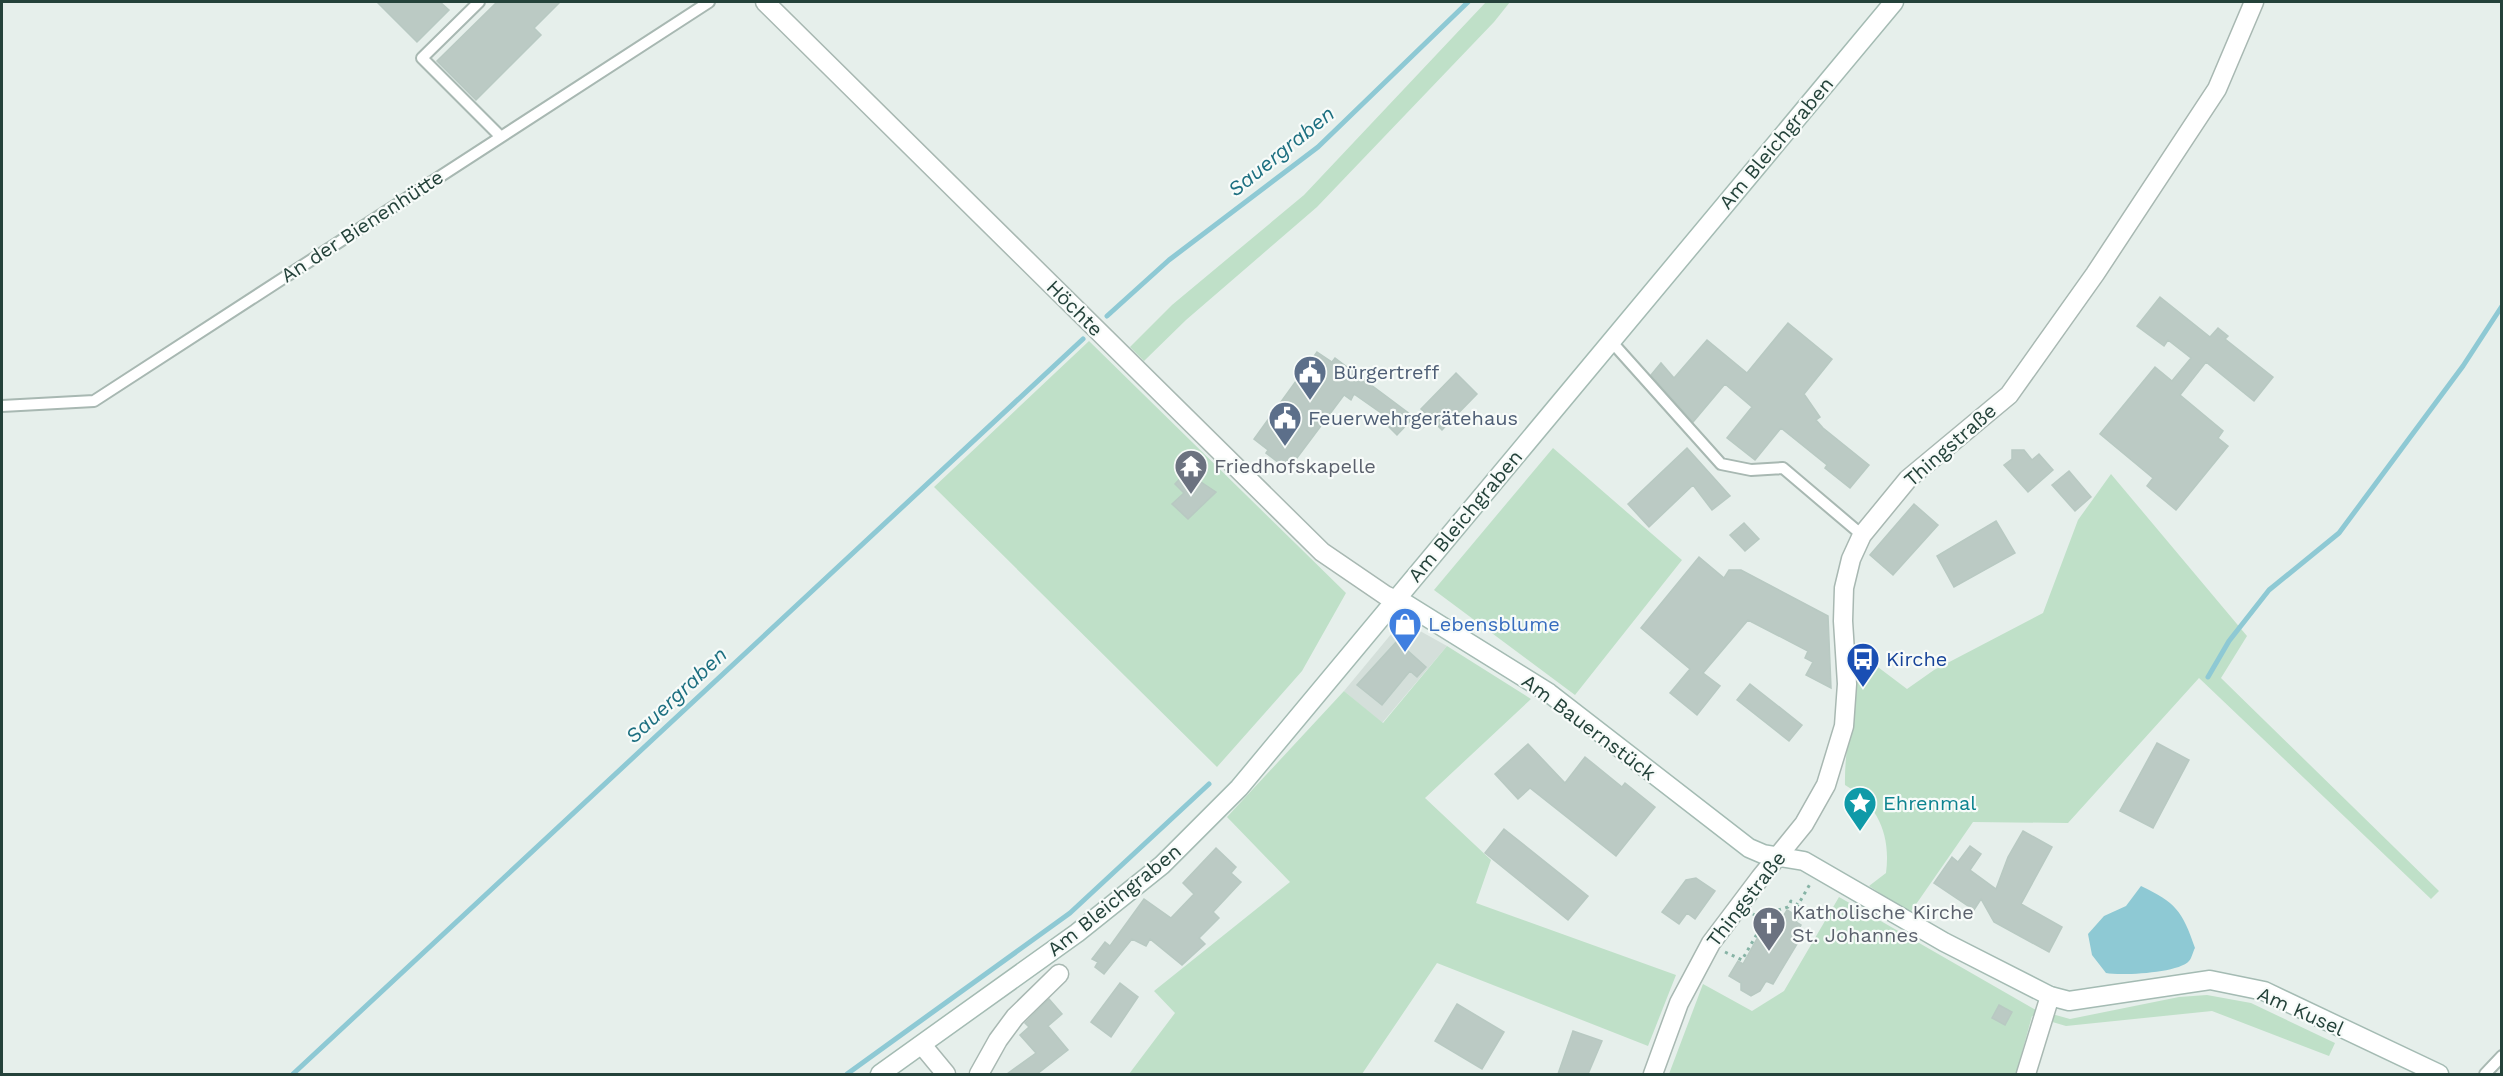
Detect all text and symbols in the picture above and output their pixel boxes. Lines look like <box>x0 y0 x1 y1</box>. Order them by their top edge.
street label: Am Bleichgraben <box>1714 72 1838 214</box>
water label: Sauergraben <box>1223 100 1339 202</box>
street label: An der Bienenhütte <box>276 164 448 288</box>
street label: Höchte <box>1042 275 1108 341</box>
public building icon: Bürgertreff <box>1292 354 1328 401</box>
place label: Bürgertreff <box>1333 360 1439 384</box>
street label: Thingstraße <box>1899 398 2001 492</box>
public building icon: Feuerwehrgerätehaus <box>1267 400 1303 447</box>
place label: Feuerwehrgerätehaus <box>1308 406 1518 430</box>
street label: Am Bleichgraben <box>1403 445 1527 587</box>
temple icon: Friedhofskapelle <box>1173 448 1209 495</box>
place label: Friedhofskapelle <box>1214 454 1376 478</box>
shop icon: Lebensblume <box>1387 606 1423 653</box>
place label: Lebensblume <box>1428 612 1560 636</box>
bus stop icon: Kirche <box>1845 641 1881 688</box>
water label: Sauergraben <box>620 642 732 748</box>
place label: Kirche <box>1886 647 1947 671</box>
street label: Am Bauernstück <box>1517 669 1661 785</box>
place icon: Ehrenmal <box>1842 785 1878 832</box>
place label: Ehrenmal <box>1883 791 1976 815</box>
street label: Am Bleichgraben <box>1042 839 1186 961</box>
street label: Thingstraße <box>1701 847 1791 951</box>
place label: Katholische Kirche St. Johannes <box>1792 900 1974 947</box>
church icon: Katholische Kirche St. Johannes <box>1751 905 1787 952</box>
street label: Am Kusel <box>2254 981 2348 1041</box>

